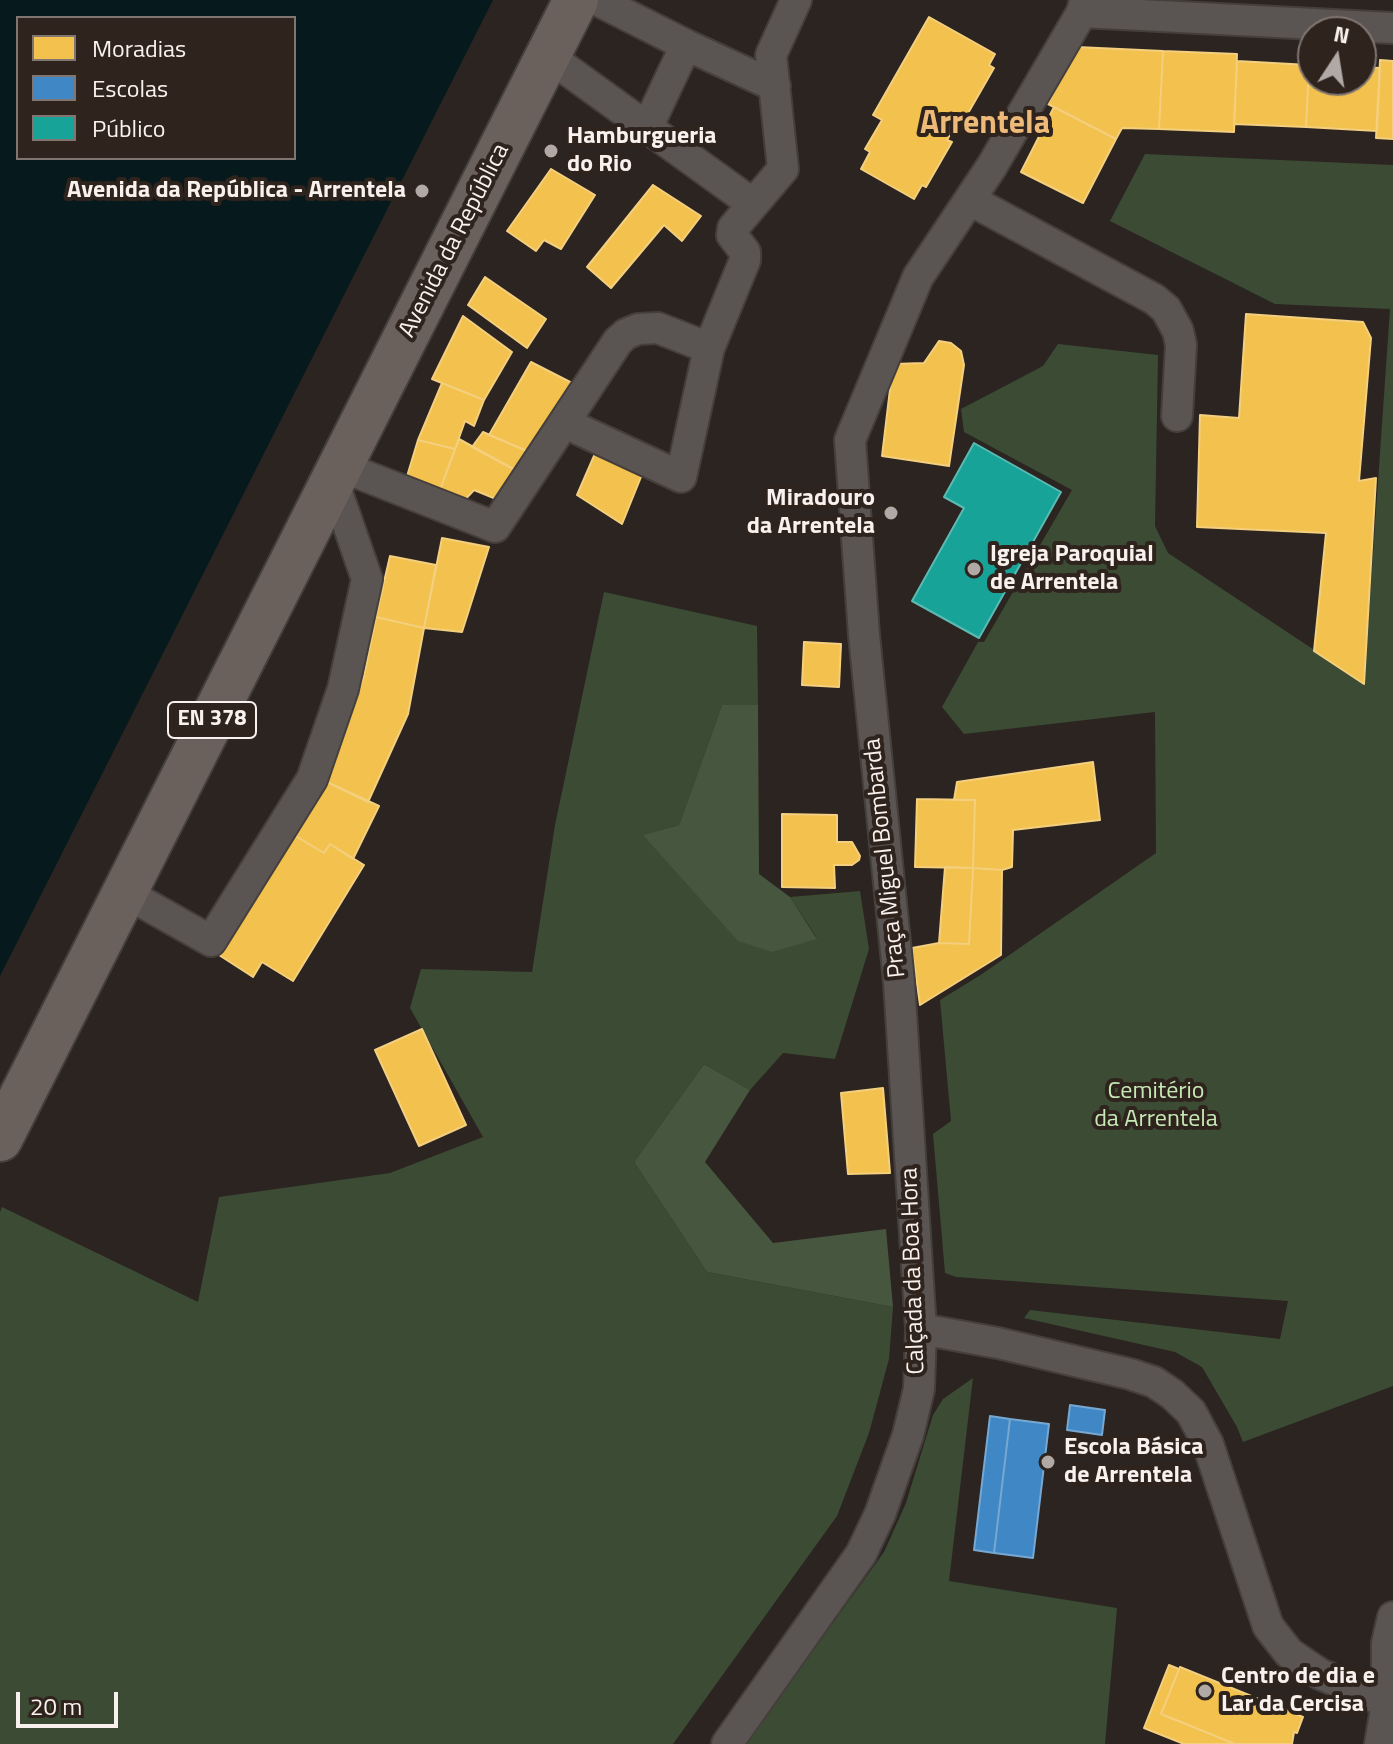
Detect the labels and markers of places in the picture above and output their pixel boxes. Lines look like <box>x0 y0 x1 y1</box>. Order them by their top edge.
place label: Hamburgueria do Rio <box>567 123 717 179</box>
marker: Hamburgueria do Rio <box>542 142 560 160</box>
place label: Avenida da República - Arrentela <box>67 177 406 205</box>
marker: Avenida da República - Arrentela <box>413 182 431 200</box>
place label: Miradouro da Arrentela <box>747 485 875 541</box>
marker: Miradouro da Arrentela <box>882 504 900 522</box>
place label: Igreja Paroquial de Arrentela <box>990 541 1154 597</box>
marker: Igreja Paroquial de Arrentela <box>965 560 983 578</box>
place label: Escola Básica de Arrentela <box>1064 1434 1203 1490</box>
marker: Escola Básica de Arrentela <box>1039 1453 1057 1471</box>
place label: Centro de dia e Lar da Cercisa <box>1221 1663 1375 1719</box>
marker: Centro de dia e Lar da Cercisa <box>1196 1682 1214 1700</box>

